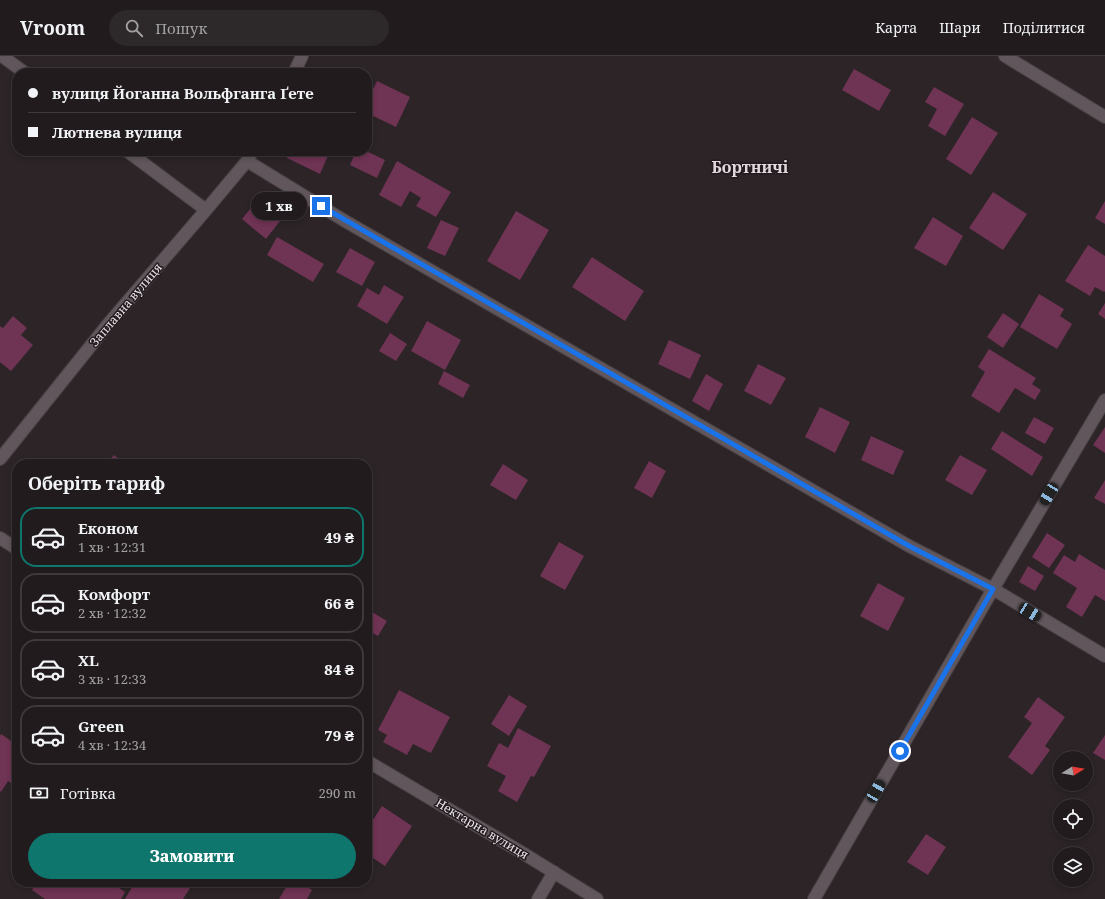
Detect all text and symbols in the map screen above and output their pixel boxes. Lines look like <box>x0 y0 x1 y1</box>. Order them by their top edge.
search box <box>109 10 389 46</box>
text: Vroom <box>20 15 85 41</box>
icon: search <box>123 17 145 39</box>
text: Пошук <box>155 18 207 38</box>
text: Карта <box>875 18 917 37</box>
text: Шари <box>939 18 981 37</box>
text: Поділитися <box>1003 18 1085 37</box>
text: вулиця Йоганна Вольфганга Ґете <box>52 83 314 103</box>
text: Лютнева вулиця <box>52 122 182 142</box>
district label: Бортничі <box>712 156 789 178</box>
callout: 1 хв <box>251 192 307 220</box>
text: 1 хв <box>265 197 293 215</box>
route end <box>312 197 330 215</box>
street label: Заплавна вулиця <box>86 259 166 350</box>
text: Оберіть тариф <box>28 471 165 495</box>
car <box>1038 481 1060 507</box>
text: Економ <box>78 518 138 538</box>
icon: car <box>30 519 66 555</box>
text: 49 ₴ <box>324 527 354 547</box>
text: 1 хв · 12:31 <box>78 538 146 556</box>
text: Комфорт <box>78 584 150 604</box>
icon: car <box>30 585 66 621</box>
text: 66 ₴ <box>324 593 354 613</box>
car <box>1017 601 1043 623</box>
text: 2 хв · 12:32 <box>78 604 146 622</box>
text: XL <box>78 650 99 670</box>
icon: car <box>30 651 66 687</box>
text: 84 ₴ <box>324 659 354 679</box>
text: 3 хв · 12:33 <box>78 670 146 688</box>
text: Green <box>78 716 125 736</box>
icon: car <box>30 717 66 753</box>
text: 79 ₴ <box>324 725 354 745</box>
text: 4 хв · 12:34 <box>78 736 146 754</box>
route start <box>891 742 909 760</box>
north arrow <box>1053 751 1093 791</box>
map controls <box>1053 751 1093 887</box>
car <box>865 778 887 804</box>
icon: cash <box>28 782 50 804</box>
text: Готівка <box>60 783 116 803</box>
text: 290 m <box>319 784 356 802</box>
street label: Нектарна вулиця <box>433 794 532 863</box>
button: locate <box>1053 799 1093 839</box>
button: Замовити <box>28 833 356 879</box>
button: layers <box>1053 847 1093 887</box>

